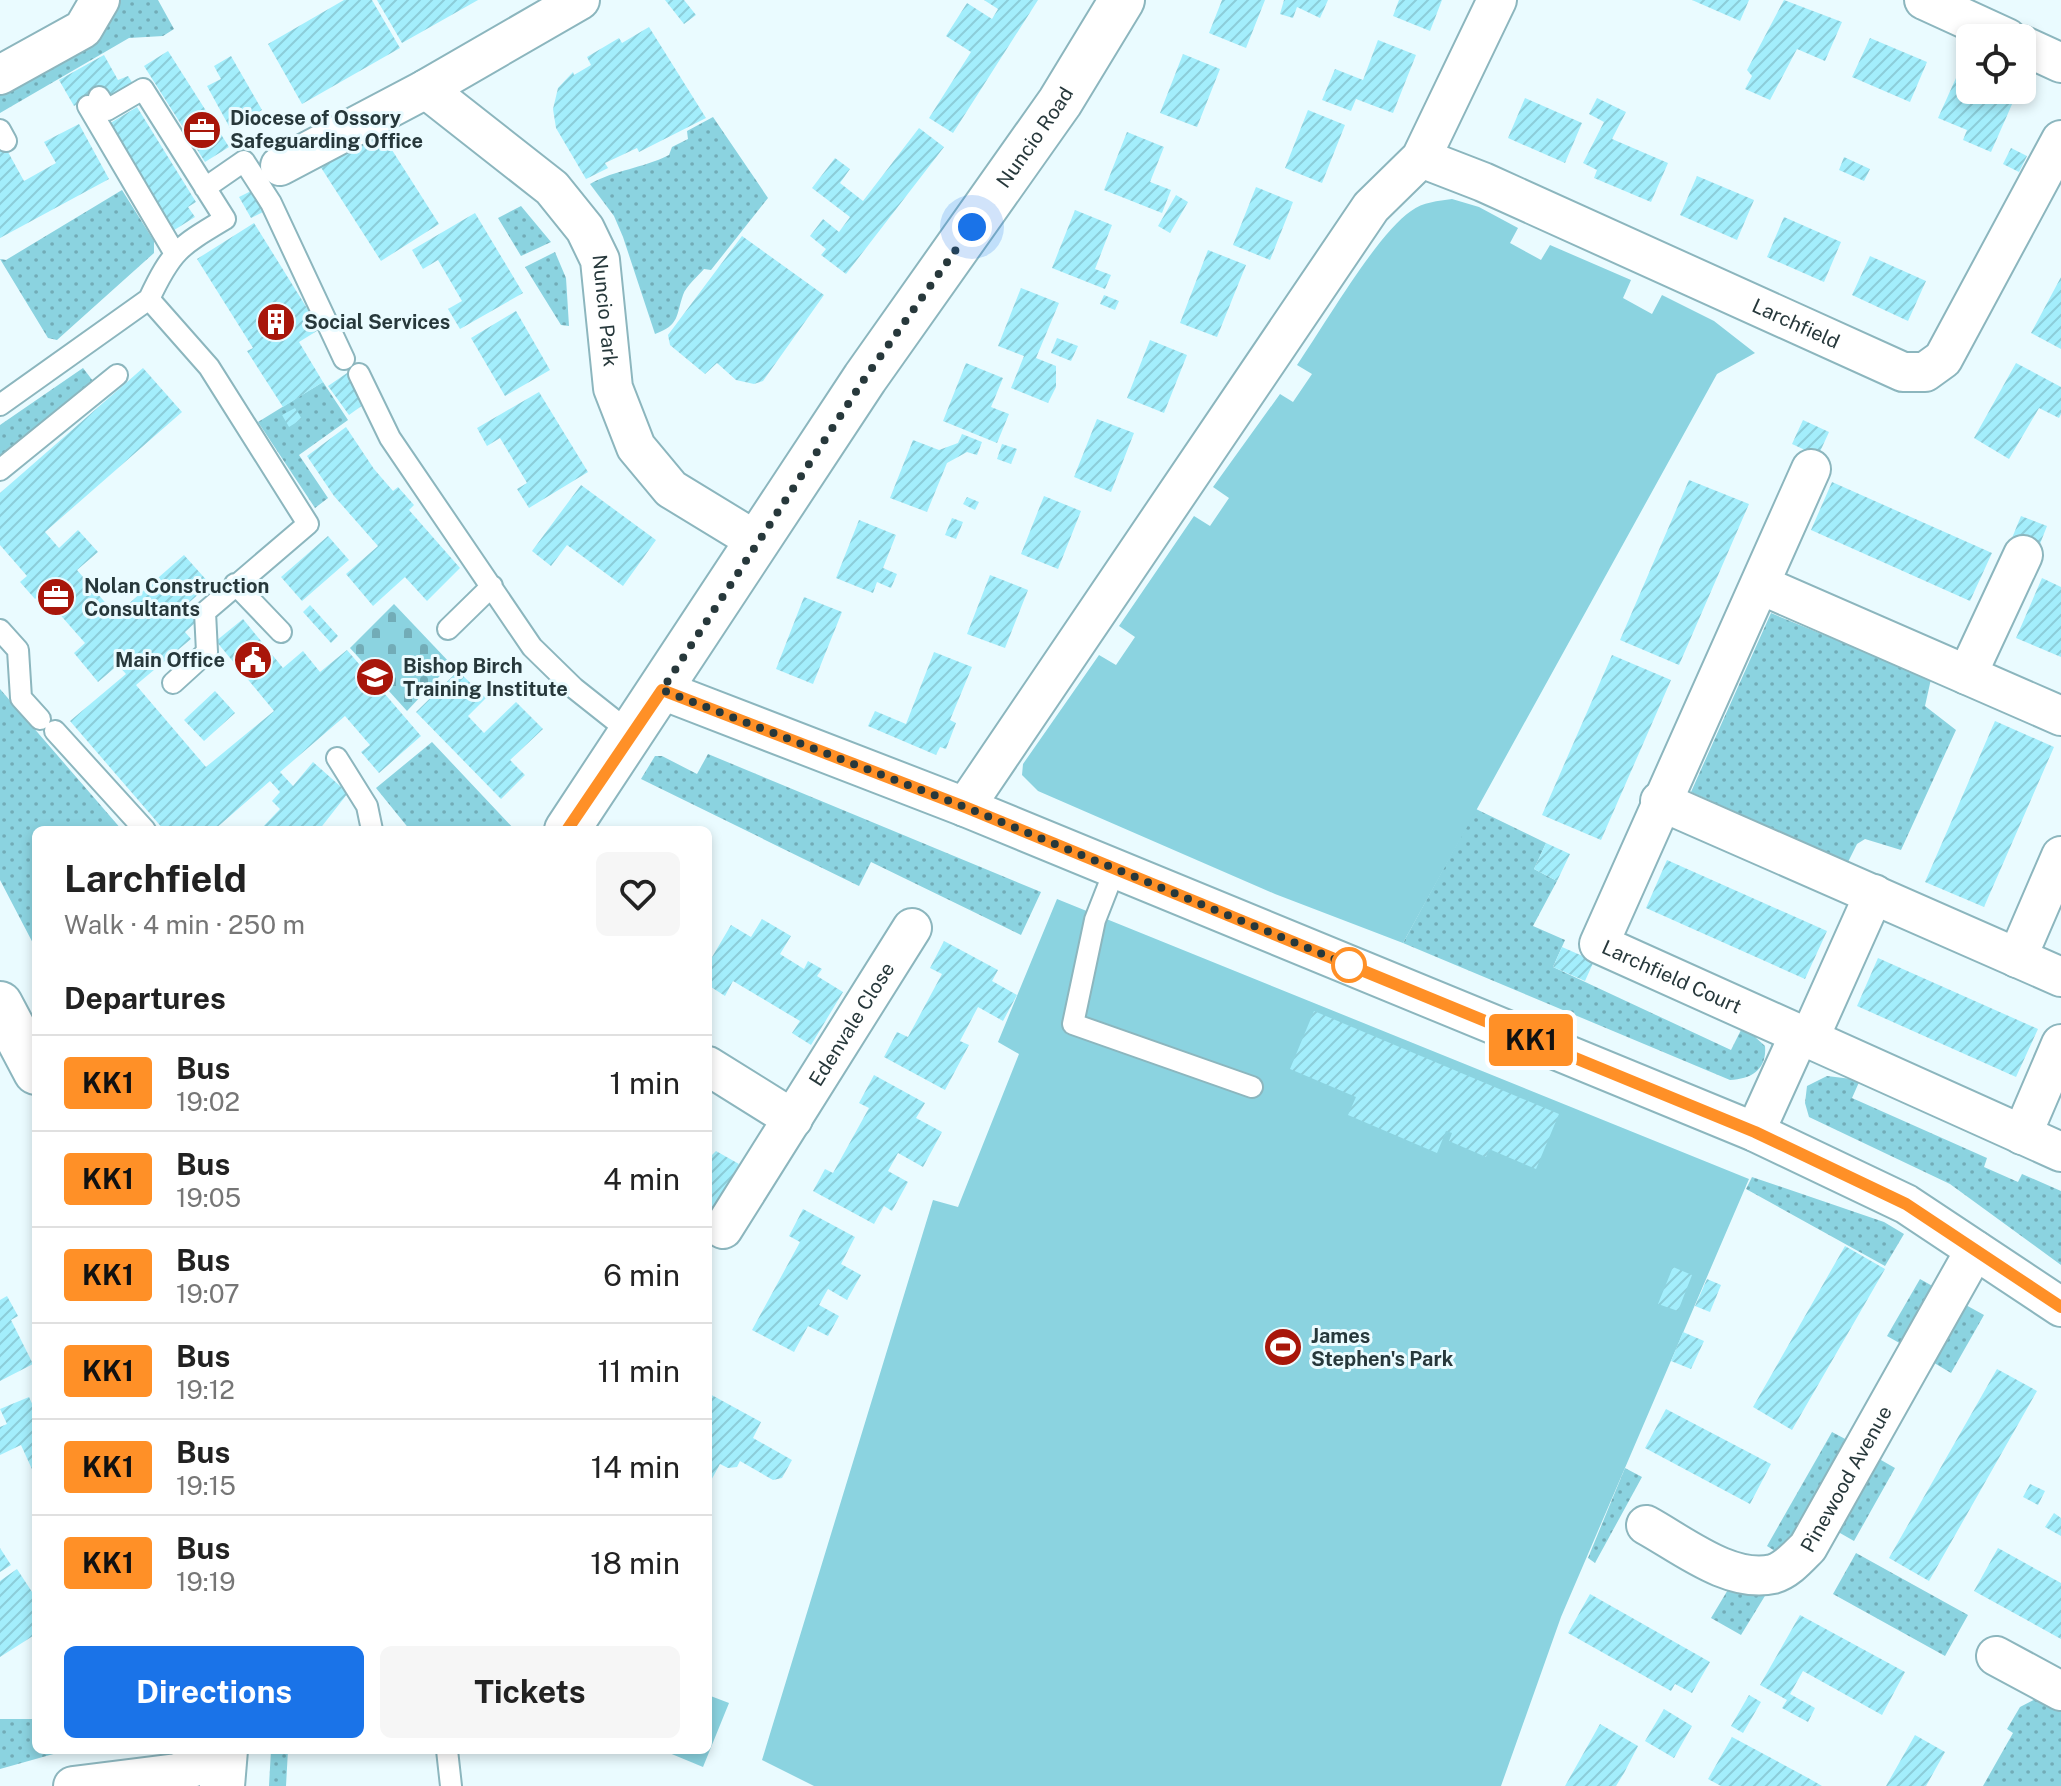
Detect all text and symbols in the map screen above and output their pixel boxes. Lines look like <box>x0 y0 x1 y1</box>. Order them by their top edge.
map controls <box>1956 24 2036 104</box>
button: locate <box>1956 24 2036 104</box>
street label: Nuncio Road <box>991 83 1078 192</box>
place label: Diocese of Ossory Safeguarding Office <box>230 106 423 153</box>
office icon: Diocese of Ossory Safeguarding Office <box>181 109 223 151</box>
your location <box>952 207 992 247</box>
street label: Nuncio Park <box>587 253 623 368</box>
street label: Larchfield <box>1748 293 1844 354</box>
building icon: Social Services <box>255 301 297 343</box>
place label: Social Services <box>304 310 450 334</box>
place label: Nolan Construction Consultants <box>84 574 269 621</box>
office icon: Nolan Construction Consultants <box>35 576 77 618</box>
public building icon: Main Office <box>232 639 274 681</box>
place label: Main Office <box>115 648 225 672</box>
place label: Bishop Birch Training Institute <box>403 654 568 701</box>
school or university icon: Bishop Birch Training Institute <box>354 656 396 698</box>
button: heart <box>596 852 680 936</box>
text: Larchfield <box>64 856 247 901</box>
text: Walk · 4 min · 250 m <box>64 909 305 940</box>
street label: Larchfield Court <box>1598 935 1745 1019</box>
unlabelled marker <box>1332 948 1366 982</box>
street label: Edenvale Close <box>804 958 899 1090</box>
text: Departures <box>64 980 226 1016</box>
line badge: KK1 <box>1485 1014 1577 1066</box>
text: KK1 <box>1505 1023 1557 1056</box>
text: Bus <box>176 1050 230 1086</box>
text: 1 min <box>610 1065 680 1101</box>
text: KK1 <box>82 1066 134 1099</box>
text: 19:02 <box>176 1086 240 1117</box>
text: Bus <box>176 1146 230 1182</box>
text: 4 min <box>603 1161 680 1197</box>
text: KK1 <box>82 1162 134 1195</box>
text: 19:05 <box>176 1182 241 1213</box>
text: Bus <box>176 1242 230 1278</box>
text: 6 min <box>603 1257 680 1293</box>
text: KK1 <box>82 1258 134 1291</box>
text: 19:07 <box>176 1278 240 1309</box>
place label: James Stephen's Park <box>1311 1324 1454 1371</box>
sports icon: James Stephen's Park <box>1262 1326 1304 1368</box>
text: Bus <box>176 1338 230 1374</box>
text: 11 min <box>597 1353 680 1389</box>
text: KK1 <box>82 1354 134 1387</box>
text: 19:12 <box>176 1374 235 1405</box>
street label: Pinewood Avenue <box>1796 1402 1897 1556</box>
text: Bus <box>176 1434 230 1470</box>
text: 14 min <box>591 1449 680 1485</box>
text: KK1 <box>82 1450 134 1483</box>
text: 19:15 <box>176 1470 236 1501</box>
text: Bus <box>176 1530 230 1566</box>
text: 18 min <box>590 1545 680 1581</box>
text: KK1 <box>82 1546 134 1579</box>
text: 19:19 <box>176 1566 236 1597</box>
button: Directions <box>64 1646 364 1738</box>
button: Tickets <box>380 1646 680 1738</box>

